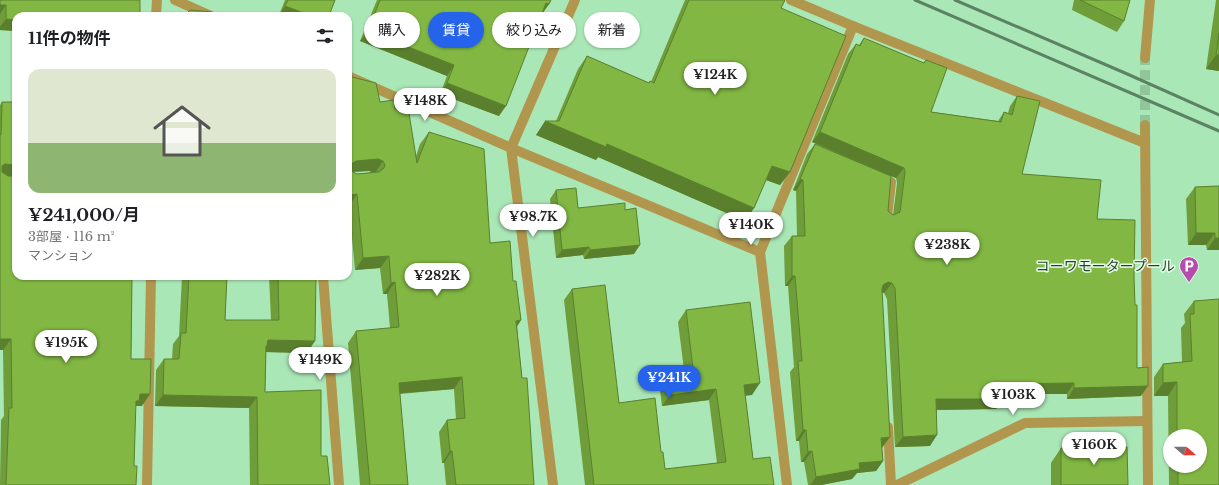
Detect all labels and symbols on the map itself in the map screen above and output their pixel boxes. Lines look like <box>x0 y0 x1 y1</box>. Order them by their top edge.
pin: ¥124K <box>687 62 743 96</box>
pin: ¥148K <box>397 88 453 122</box>
pin: ¥98.7K <box>500 204 566 238</box>
pin: ¥140K <box>723 212 779 246</box>
pin: ¥238K <box>919 232 975 266</box>
parking icon: コーワモータープール <box>1178 255 1200 283</box>
place label: コーワモータープール <box>1036 257 1175 275</box>
pin: ¥282K <box>409 263 465 297</box>
pin: ¥195K <box>38 330 94 364</box>
pin: ¥149K <box>292 347 348 381</box>
pin: ¥241K <box>641 365 697 399</box>
pin: ¥103K <box>985 382 1041 416</box>
north arrow <box>1163 429 1207 473</box>
pin: ¥160K <box>1066 432 1122 466</box>

